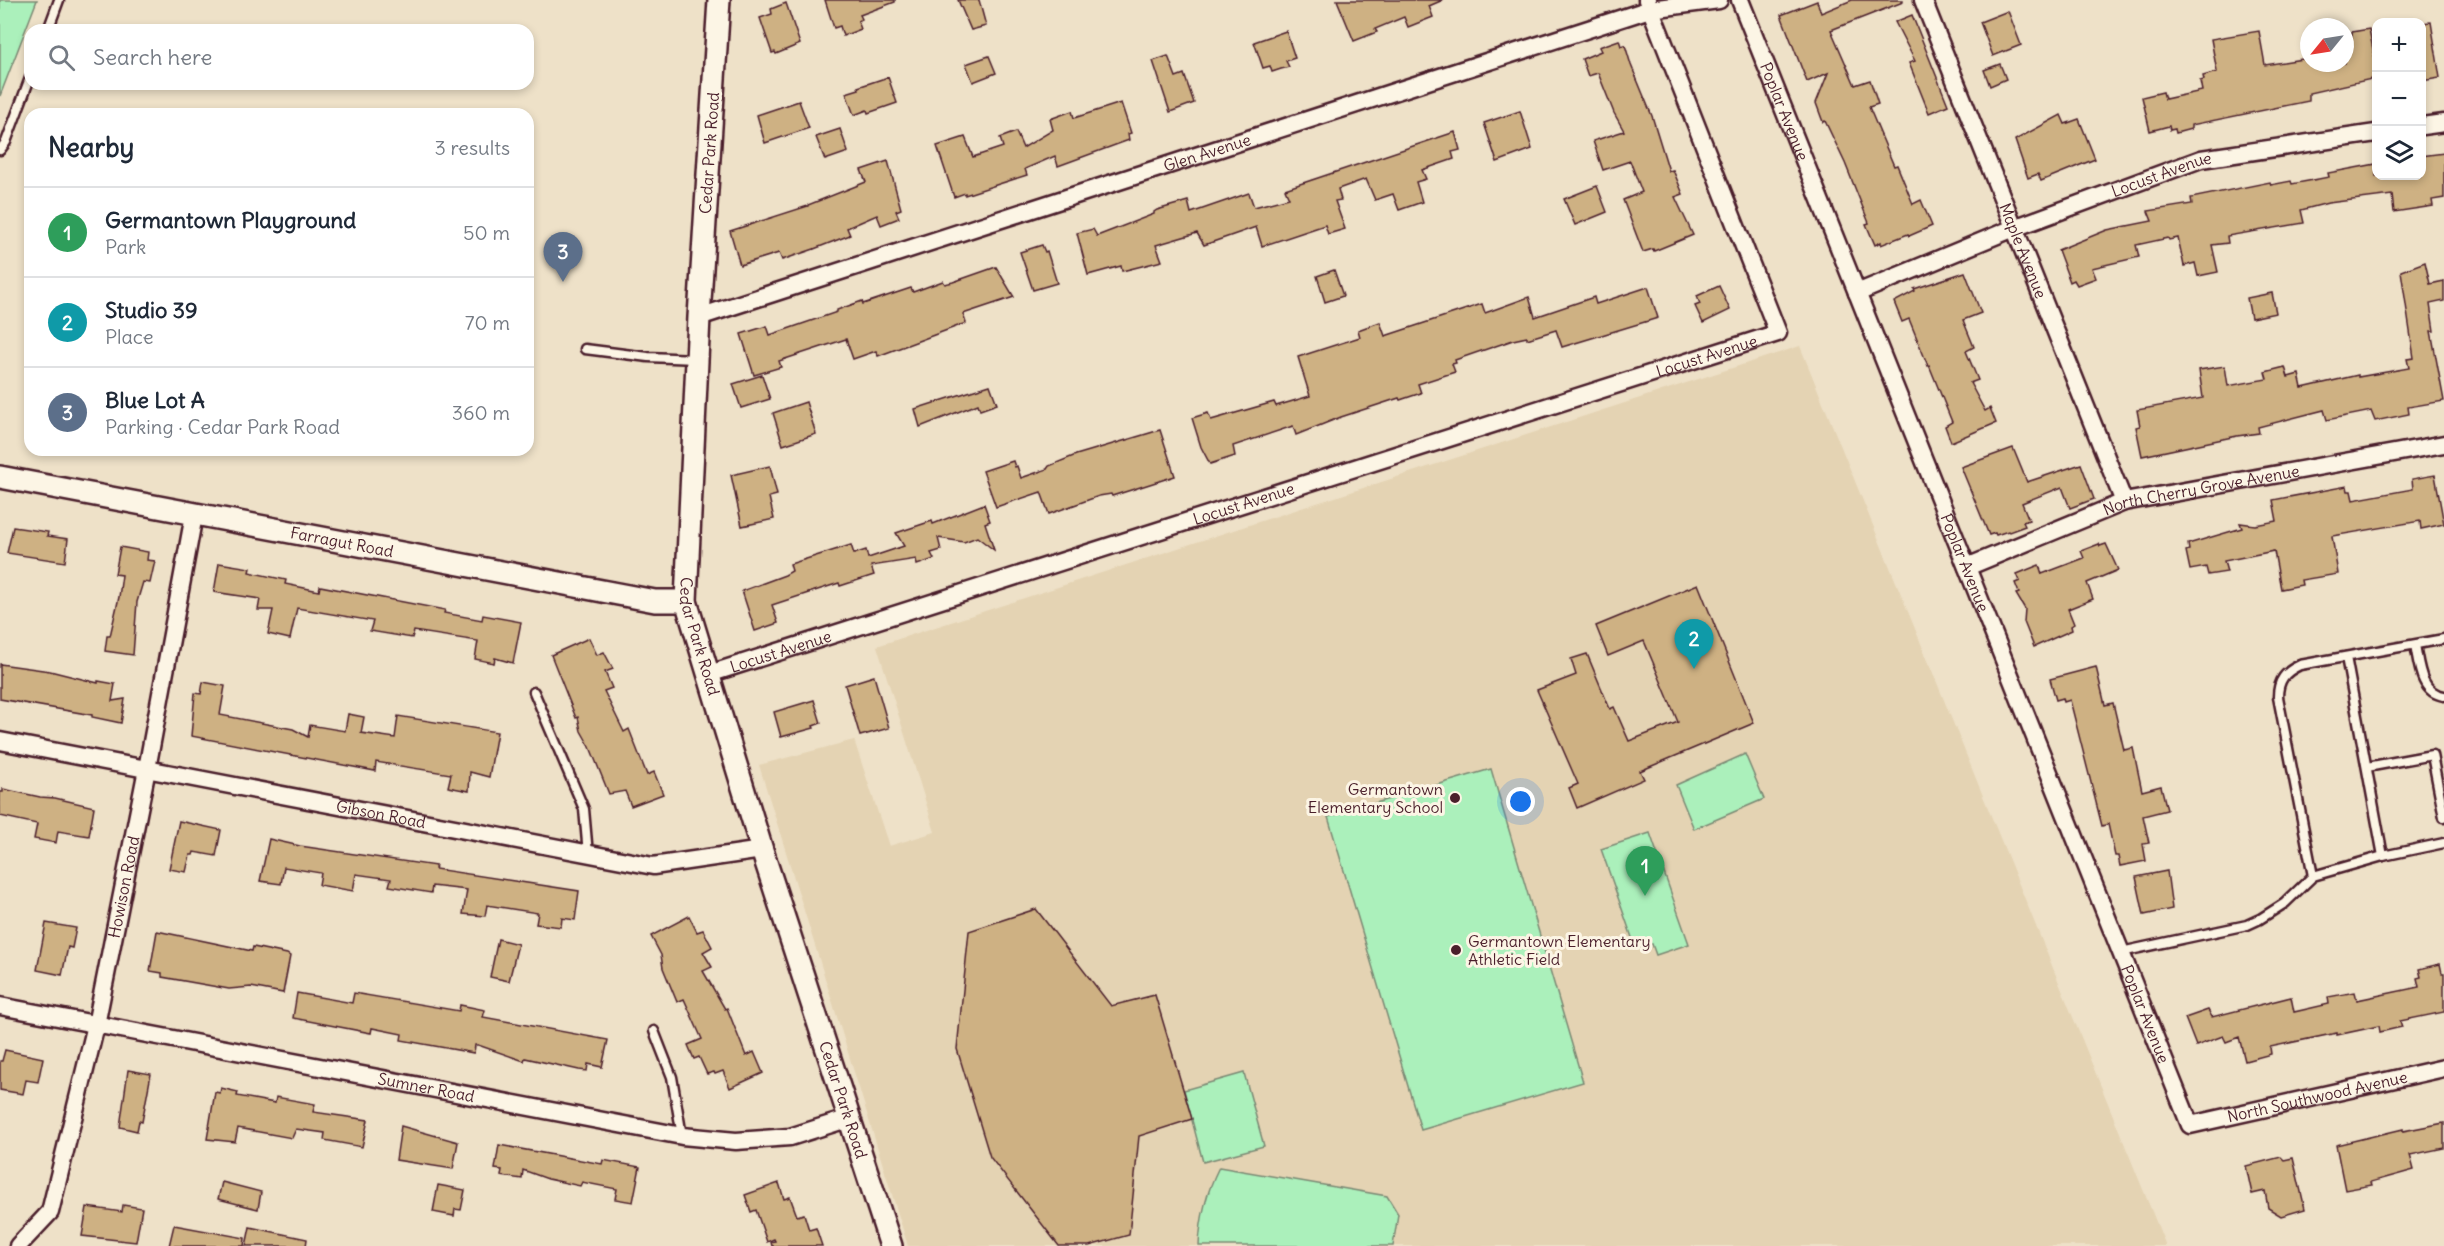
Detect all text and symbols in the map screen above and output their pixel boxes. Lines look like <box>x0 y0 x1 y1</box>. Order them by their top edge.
north arrow <box>2300 18 2354 72</box>
map controls <box>2372 18 2426 180</box>
button: + <box>2372 18 2426 72</box>
search box <box>24 24 534 90</box>
icon: search <box>45 41 78 74</box>
text: Search here <box>93 43 212 71</box>
street label: Poplar Avenue <box>1756 59 1813 163</box>
button: − <box>2372 72 2426 126</box>
street label: Cedar Park Road <box>695 91 723 215</box>
button: layers <box>2372 126 2426 180</box>
street label: Glen Avenue <box>1161 129 1253 176</box>
text: Nearby <box>48 131 134 164</box>
text: 3 results <box>434 135 510 160</box>
street label: Locust Avenue <box>2109 148 2213 201</box>
street label: Maple Avenue <box>1995 200 2051 301</box>
text: Germantown Playground <box>105 206 356 234</box>
text: 1 <box>64 220 71 245</box>
text: 50 m <box>463 220 510 245</box>
pin: 3 <box>544 232 582 282</box>
text: Park <box>105 234 146 259</box>
text: Studio 39 <box>105 296 198 324</box>
text: 2 <box>62 310 73 335</box>
text: 70 m <box>465 310 510 335</box>
text: Place <box>105 324 153 349</box>
street label: Locust Avenue <box>1653 330 1760 381</box>
text: Blue Lot A <box>105 386 205 414</box>
text: 3 <box>62 400 73 425</box>
text: 360 m <box>452 400 510 425</box>
text: Parking · Cedar Park Road <box>105 414 340 439</box>
street label: North Cherry Grove Avenue <box>2100 460 2301 520</box>
street label: Locust Avenue <box>1190 478 1297 529</box>
street label: Poplar Avenue <box>1936 511 1994 615</box>
street label: Farragut Road <box>289 522 395 561</box>
street label: Cedar Park Road <box>676 577 724 698</box>
pin: 2 <box>1674 620 1714 669</box>
street label: Locust Avenue <box>727 626 834 677</box>
place label: Germantown Elementary School <box>1308 779 1443 817</box>
your location <box>1506 787 1535 816</box>
marker: Germantown Elementary School <box>1448 791 1462 805</box>
street label: Gibson Road <box>335 796 428 832</box>
street label: Howison Road <box>104 834 143 940</box>
pin: 1 <box>1626 846 1664 896</box>
place label: Germantown Elementary Athletic Field <box>1468 931 1651 969</box>
marker: Germantown Elementary Athletic Field <box>1449 943 1463 957</box>
street label: Poplar Avenue <box>2117 962 2174 1066</box>
street label: Cedar Park Road <box>815 1039 872 1161</box>
street label: North Southwood Avenue <box>2225 1067 2409 1126</box>
street label: Sumner Road <box>376 1068 476 1106</box>

